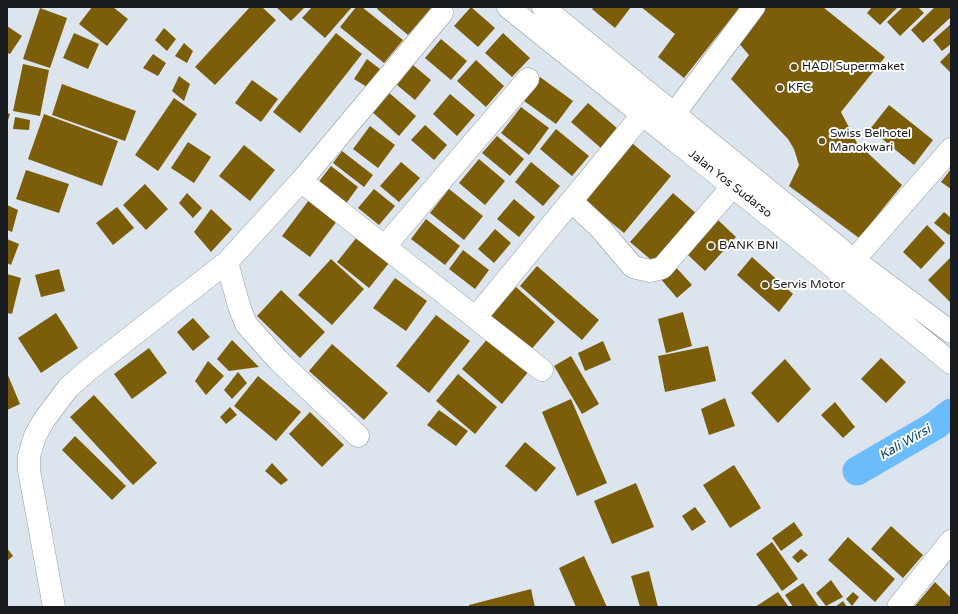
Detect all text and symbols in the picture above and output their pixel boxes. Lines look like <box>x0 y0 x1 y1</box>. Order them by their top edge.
place label: HADI Supermaket <box>802 60 905 74</box>
marker: HADI Supermaket <box>789 62 799 72</box>
place label: KFC <box>788 81 811 95</box>
marker: KFC <box>775 83 785 93</box>
place label: Swiss Belhotel Manokwari <box>830 127 911 155</box>
marker: Swiss Belhotel Manokwari <box>817 136 827 146</box>
street label: Jalan Yos Sudarso <box>685 147 775 221</box>
place label: BANK BNI <box>719 239 778 253</box>
marker: BANK BNI <box>706 241 716 251</box>
place label: Servis Motor <box>773 278 845 292</box>
marker: Servis Motor <box>760 280 770 290</box>
water label: Kali Wirsi <box>877 422 933 464</box>

